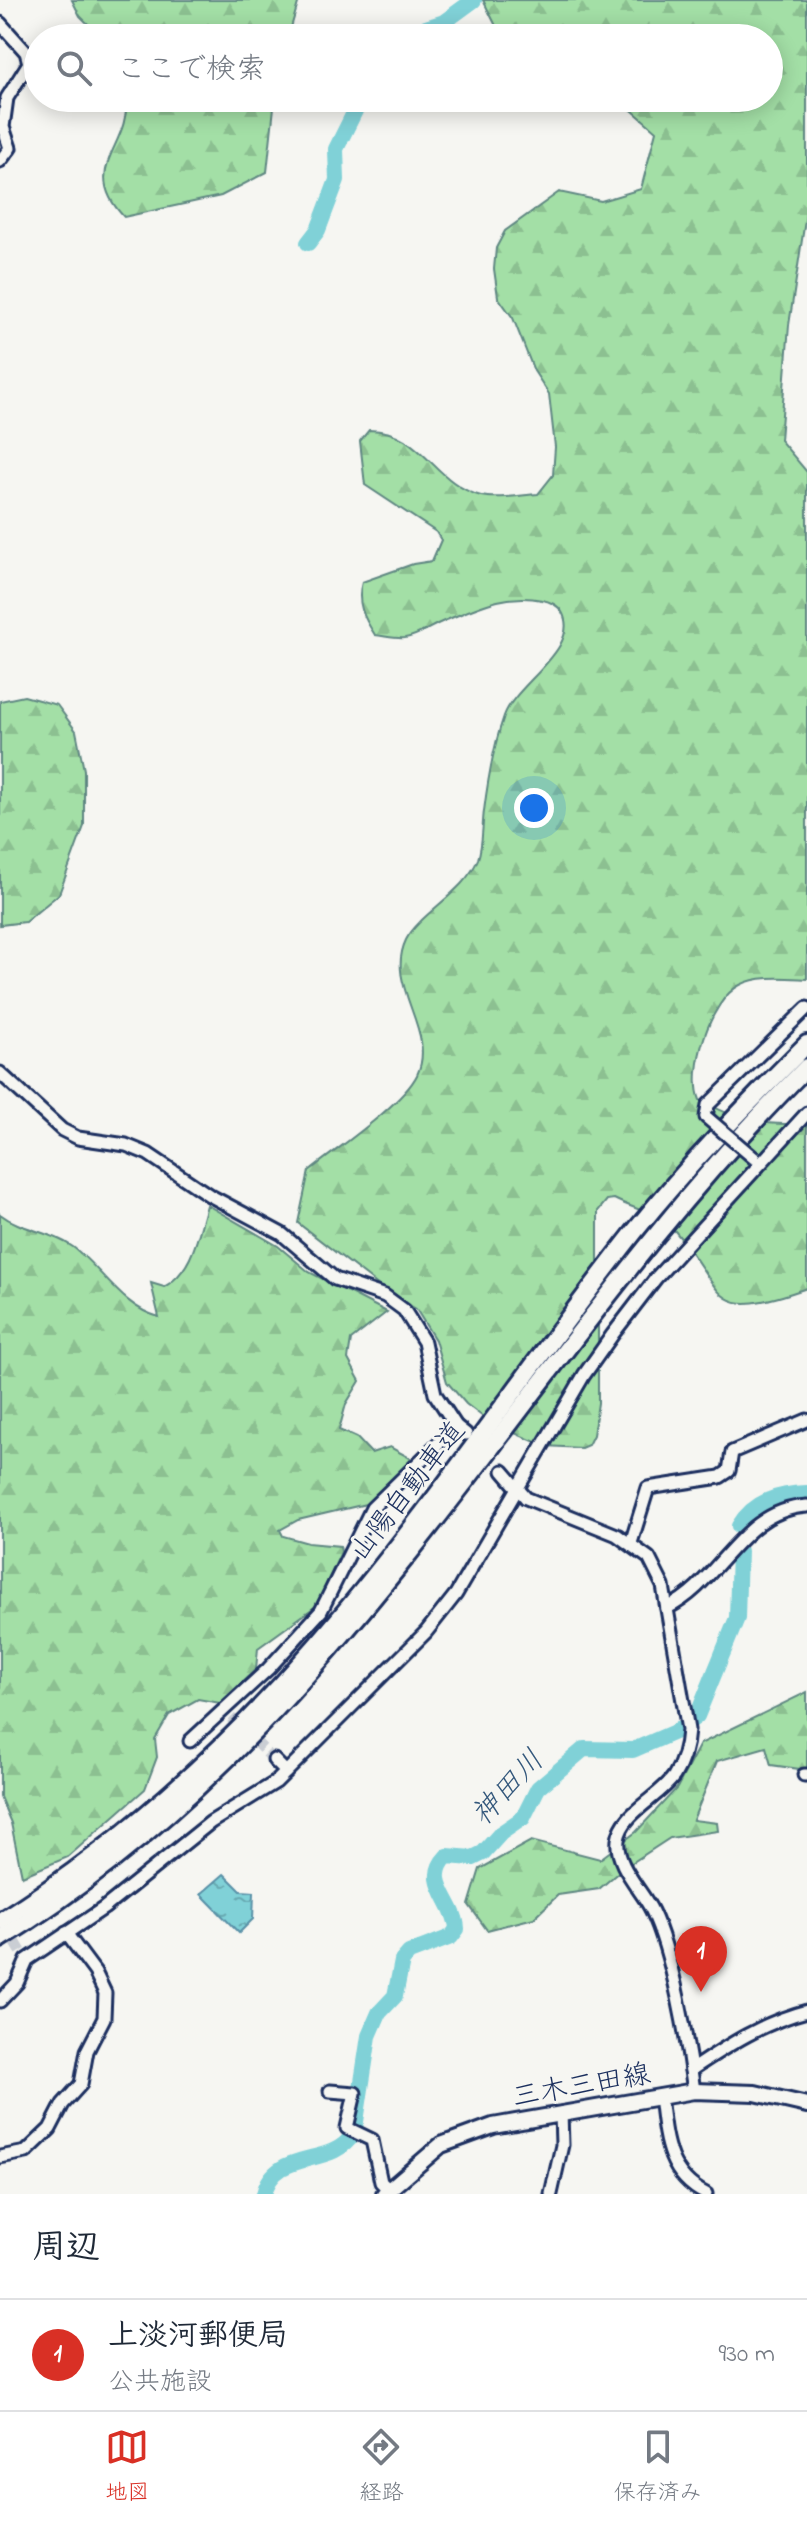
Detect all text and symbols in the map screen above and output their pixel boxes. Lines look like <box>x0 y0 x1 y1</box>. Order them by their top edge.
search box <box>24 24 783 112</box>
icon: search <box>52 46 96 90</box>
text: ここで検索 <box>116 49 266 93</box>
your location <box>514 788 554 828</box>
street label: 山陽自動車道 <box>341 1413 477 1571</box>
water label: 神田川 <box>462 1741 556 1837</box>
pin: 1 <box>675 1926 727 1992</box>
street label: 三木三田線 <box>509 2055 654 2120</box>
text: 周辺 <box>32 2224 100 2274</box>
text: 上淡河郵便局 <box>108 2315 288 2359</box>
text: 1 <box>54 2336 62 2374</box>
text: 930 m <box>719 2336 775 2374</box>
text: 公共施設 <box>108 2364 212 2402</box>
tab: 地図 <box>105 2425 149 2510</box>
tab: 経路 <box>359 2425 404 2510</box>
tab: 保存済み <box>614 2425 702 2510</box>

